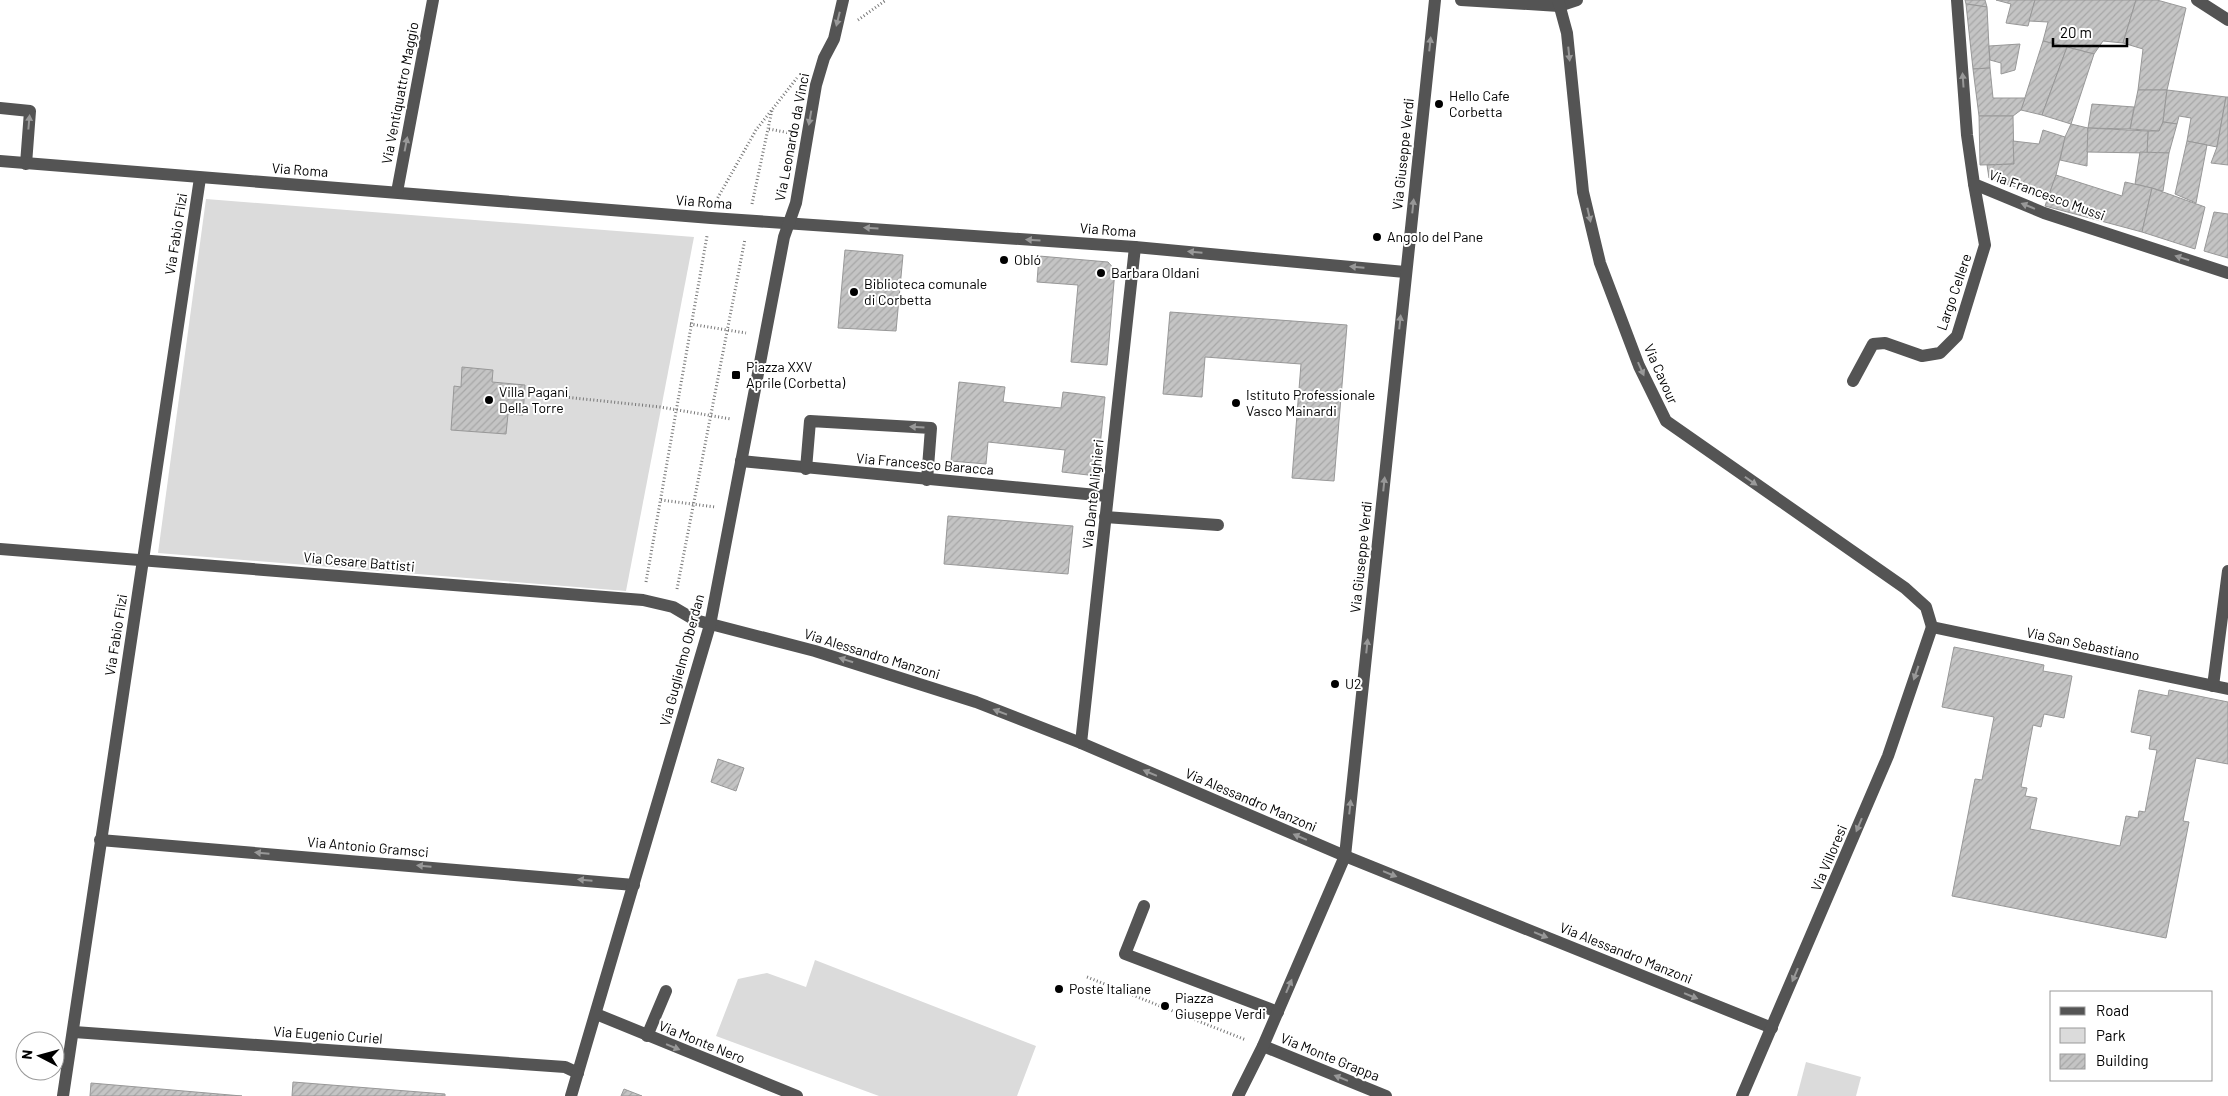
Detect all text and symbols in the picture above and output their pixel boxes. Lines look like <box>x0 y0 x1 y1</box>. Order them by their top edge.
one-way arrow <box>834 12 842 27</box>
scale bar <box>2053 15 2127 47</box>
street label: Via Ventiquattro Maggio <box>377 20 422 165</box>
text: 20 m <box>2060 23 2092 41</box>
one-way arrow <box>1426 36 1434 52</box>
one-way arrow <box>1565 46 1573 62</box>
street label: Via Leonardo da Vinci <box>771 71 812 202</box>
one-way arrow <box>1959 72 1967 88</box>
place label: Hello Cafe Corbetta <box>1449 87 1510 120</box>
street label: Via Giuseppe Verdi <box>1388 97 1417 211</box>
marker: Hello Cafe Corbetta <box>1433 98 1445 110</box>
one-way arrow <box>806 111 814 127</box>
one-way arrow <box>26 114 34 130</box>
one-way arrow <box>402 135 410 151</box>
street label: Via Roma <box>271 159 329 180</box>
street label: Via Francesco Mussi <box>1987 166 2108 223</box>
street label: Via Roma <box>675 191 733 212</box>
street label: Via Fabio Filzi <box>161 192 190 276</box>
one-way arrow <box>1409 198 1417 214</box>
one-way arrow <box>2020 202 2035 209</box>
one-way arrow <box>1585 208 1593 223</box>
street label: Via Roma <box>1079 219 1137 240</box>
one-way arrow <box>863 224 879 232</box>
place label: Angolo del Pane <box>1387 228 1483 245</box>
marker: Angolo del Pane <box>1371 231 1383 243</box>
one-way arrow <box>1025 235 1041 243</box>
one-way arrow <box>1187 248 1203 256</box>
place label: Obló <box>1014 251 1041 268</box>
street label: Largo Cellere <box>1932 251 1975 333</box>
marker: Obló <box>998 254 1010 266</box>
one-way arrow <box>2174 254 2189 261</box>
one-way arrow <box>1349 263 1365 271</box>
place label: Barbara Oldani <box>1111 264 1200 281</box>
marker: Barbara Oldani <box>1095 267 1107 279</box>
place label: Biblioteca comunale di Corbetta <box>864 275 987 308</box>
marker: Biblioteca comunale di Corbetta <box>848 286 860 298</box>
one-way arrow <box>1397 314 1405 330</box>
street label: Via Cavour <box>1641 341 1682 406</box>
place label: Piazza XXV Aprile (Corbetta) <box>746 358 845 391</box>
one-way arrow <box>1637 362 1645 376</box>
marker: Piazza XXV Aprile (Corbetta) <box>730 369 742 381</box>
place label: Villa Pagani Della Torre <box>499 383 568 416</box>
place label: Istituto Professionale Vasco Mainardi <box>1246 386 1375 419</box>
marker: Villa Pagani Della Torre <box>483 394 495 406</box>
marker: Istituto Professionale Vasco Mainardi <box>1230 397 1242 409</box>
one-way arrow <box>909 423 925 431</box>
street label: Via Dante Alighieri <box>1078 438 1107 550</box>
street label: Via Francesco Baracca <box>856 449 994 478</box>
one-way arrow <box>1380 476 1388 492</box>
one-way arrow <box>1744 476 1758 486</box>
street label: Via Giuseppe Verdi <box>1346 500 1375 614</box>
street label: Via Cesare Battisti <box>303 548 415 575</box>
street label: Via Guglielmo Oberdan <box>656 592 707 728</box>
street label: Via Fabio Filzi <box>101 593 130 677</box>
street label: Via San Sebastiano <box>2025 623 2141 664</box>
street label: Via Alessandro Manzoni <box>802 625 942 682</box>
one-way arrow <box>1363 637 1371 653</box>
one-way arrow <box>838 656 853 664</box>
one-way arrow <box>1912 666 1920 681</box>
place label: U2 <box>1345 675 1362 692</box>
marker: U2 <box>1329 678 1341 690</box>
one-way arrow <box>992 708 1007 716</box>
street label: Via Alessandro Manzoni <box>1183 764 1320 835</box>
one-way arrow <box>1143 769 1158 777</box>
one-way arrow <box>1346 799 1354 815</box>
one-way arrow <box>1854 818 1862 832</box>
street label: Via Villoresi <box>1807 822 1850 893</box>
one-way arrow <box>1293 832 1307 840</box>
street label: Via Antonio Gramsci <box>307 833 429 860</box>
one-way arrow <box>253 849 269 857</box>
one-way arrow <box>415 862 431 870</box>
one-way arrow <box>1383 870 1398 878</box>
one-way arrow <box>577 875 593 883</box>
street label: Via Alessandro Manzoni <box>1557 918 1695 987</box>
one-way arrow <box>1534 931 1549 939</box>
one-way arrow <box>1791 968 1799 982</box>
one-way arrow <box>1286 978 1294 993</box>
place label: Poste Italiane <box>1069 980 1151 997</box>
marker: Poste Italiane <box>1053 983 1065 995</box>
place label: Piazza Giuseppe Verdi <box>1175 989 1266 1022</box>
legend <box>2050 991 2213 1081</box>
one-way arrow <box>1684 992 1699 1000</box>
marker: Piazza Giuseppe Verdi <box>1159 1000 1171 1012</box>
text: Road <box>2096 1001 2129 1019</box>
street label: Via Monte Nero <box>656 1016 748 1067</box>
street label: Via Eugenio Curiel <box>273 1022 383 1047</box>
text: Park <box>2096 1026 2126 1044</box>
street label: Via Monte Grappa <box>1278 1029 1382 1084</box>
north arrow <box>15 1031 65 1081</box>
one-way arrow <box>666 1043 680 1051</box>
text: N <box>18 1049 36 1060</box>
text: Building <box>2096 1051 2149 1069</box>
one-way arrow <box>1333 1074 1348 1082</box>

